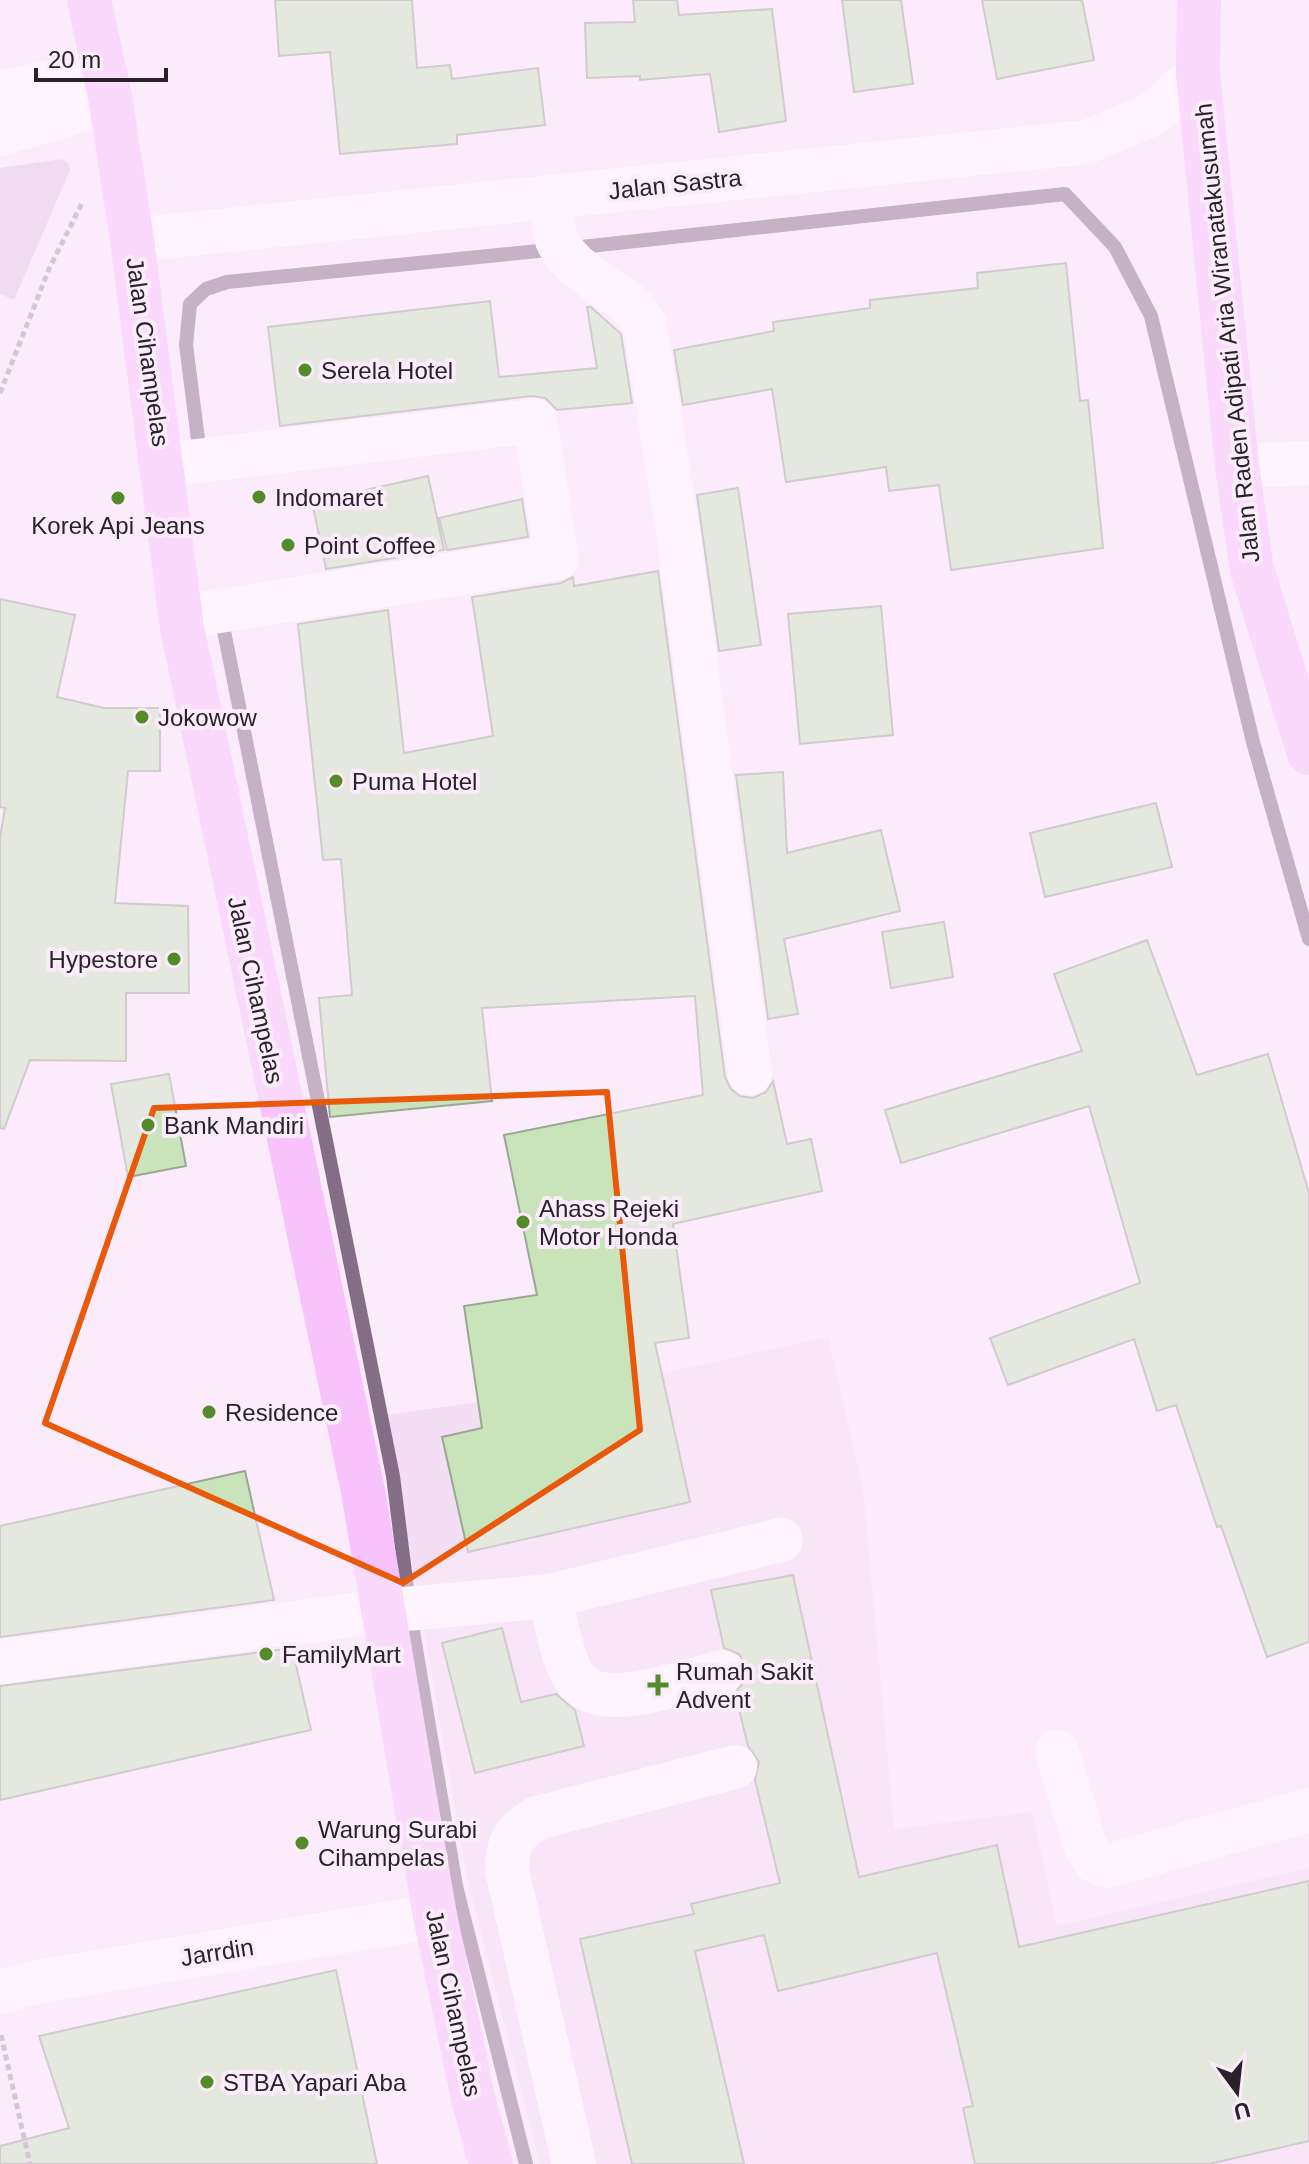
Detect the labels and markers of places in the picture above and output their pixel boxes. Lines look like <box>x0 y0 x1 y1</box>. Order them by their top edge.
place label: Serela Hotel <box>321 357 453 384</box>
marker: Serela Hotel <box>296 361 314 379</box>
place label: Indomaret <box>275 484 383 511</box>
marker: Indomaret <box>250 488 268 506</box>
marker: Korek Api Jeans <box>109 489 127 507</box>
place label: Korek Api Jeans <box>31 512 205 539</box>
place label: Point Coffee <box>304 532 436 559</box>
marker: Point Coffee <box>279 536 297 554</box>
place label: Jokowow <box>158 704 257 731</box>
marker: Jokowow <box>133 708 151 726</box>
place label: Puma Hotel <box>352 768 477 795</box>
marker: Puma Hotel <box>327 772 345 790</box>
place label: Hypestore <box>49 946 158 973</box>
marker: Hypestore <box>165 950 183 968</box>
place label: Bank Mandiri <box>164 1112 304 1139</box>
marker: Bank Mandiri <box>139 1116 157 1134</box>
place label: Ahass Rejeki Motor Honda <box>539 1195 679 1250</box>
marker: Ahass Rejeki Motor Honda <box>514 1213 532 1231</box>
place label: Residence <box>225 1399 338 1426</box>
marker: Residence <box>200 1403 218 1421</box>
place label: FamilyMart <box>282 1641 401 1668</box>
marker: FamilyMart <box>257 1645 275 1663</box>
place label: Rumah Sakit Advent <box>676 1658 814 1713</box>
marker: Rumah Sakit Advent <box>647 1674 669 1696</box>
place label: Warung Surabi Cihampelas <box>318 1816 477 1871</box>
marker: Warung Surabi Cihampelas <box>293 1834 311 1852</box>
place label: STBA Yapari Aba <box>223 2069 407 2096</box>
marker: STBA Yapari Aba <box>198 2073 216 2091</box>

